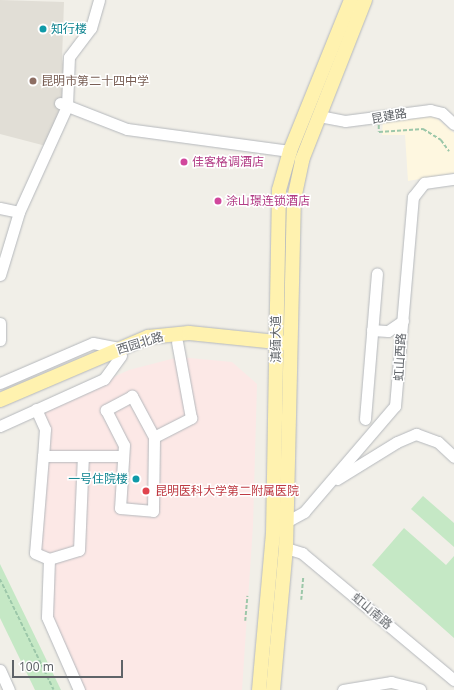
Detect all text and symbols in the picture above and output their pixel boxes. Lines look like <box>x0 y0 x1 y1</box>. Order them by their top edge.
place label: 知行楼 <box>51 22 87 36</box>
marker: 知行楼 <box>38 24 48 34</box>
place label: 昆明市第二十四中学 <box>41 74 149 88</box>
marker: 昆明市第二十四中学 <box>28 76 38 86</box>
street label: 昆建路 <box>370 106 408 126</box>
place label: 佳客格调酒店 <box>192 155 264 169</box>
marker: 佳客格调酒店 <box>179 157 189 167</box>
place label: 涂山璟连锁酒店 <box>226 194 310 208</box>
marker: 涂山璟连锁酒店 <box>213 196 223 206</box>
street label: 滇缅大道 <box>269 315 283 363</box>
street label: 西园北路 <box>115 329 165 357</box>
street label: 虹山西路 <box>392 333 408 381</box>
place label: 一号住院楼 <box>68 472 128 486</box>
marker: 一号住院楼 <box>131 474 141 484</box>
place label: 昆明医科大学第二附属医院 <box>155 484 299 498</box>
marker: 昆明医科大学第二附属医院 <box>140 485 152 497</box>
street label: 虹山南路 <box>349 590 395 632</box>
scale bar <box>14 652 125 678</box>
text: 100 m <box>19 658 54 675</box>

